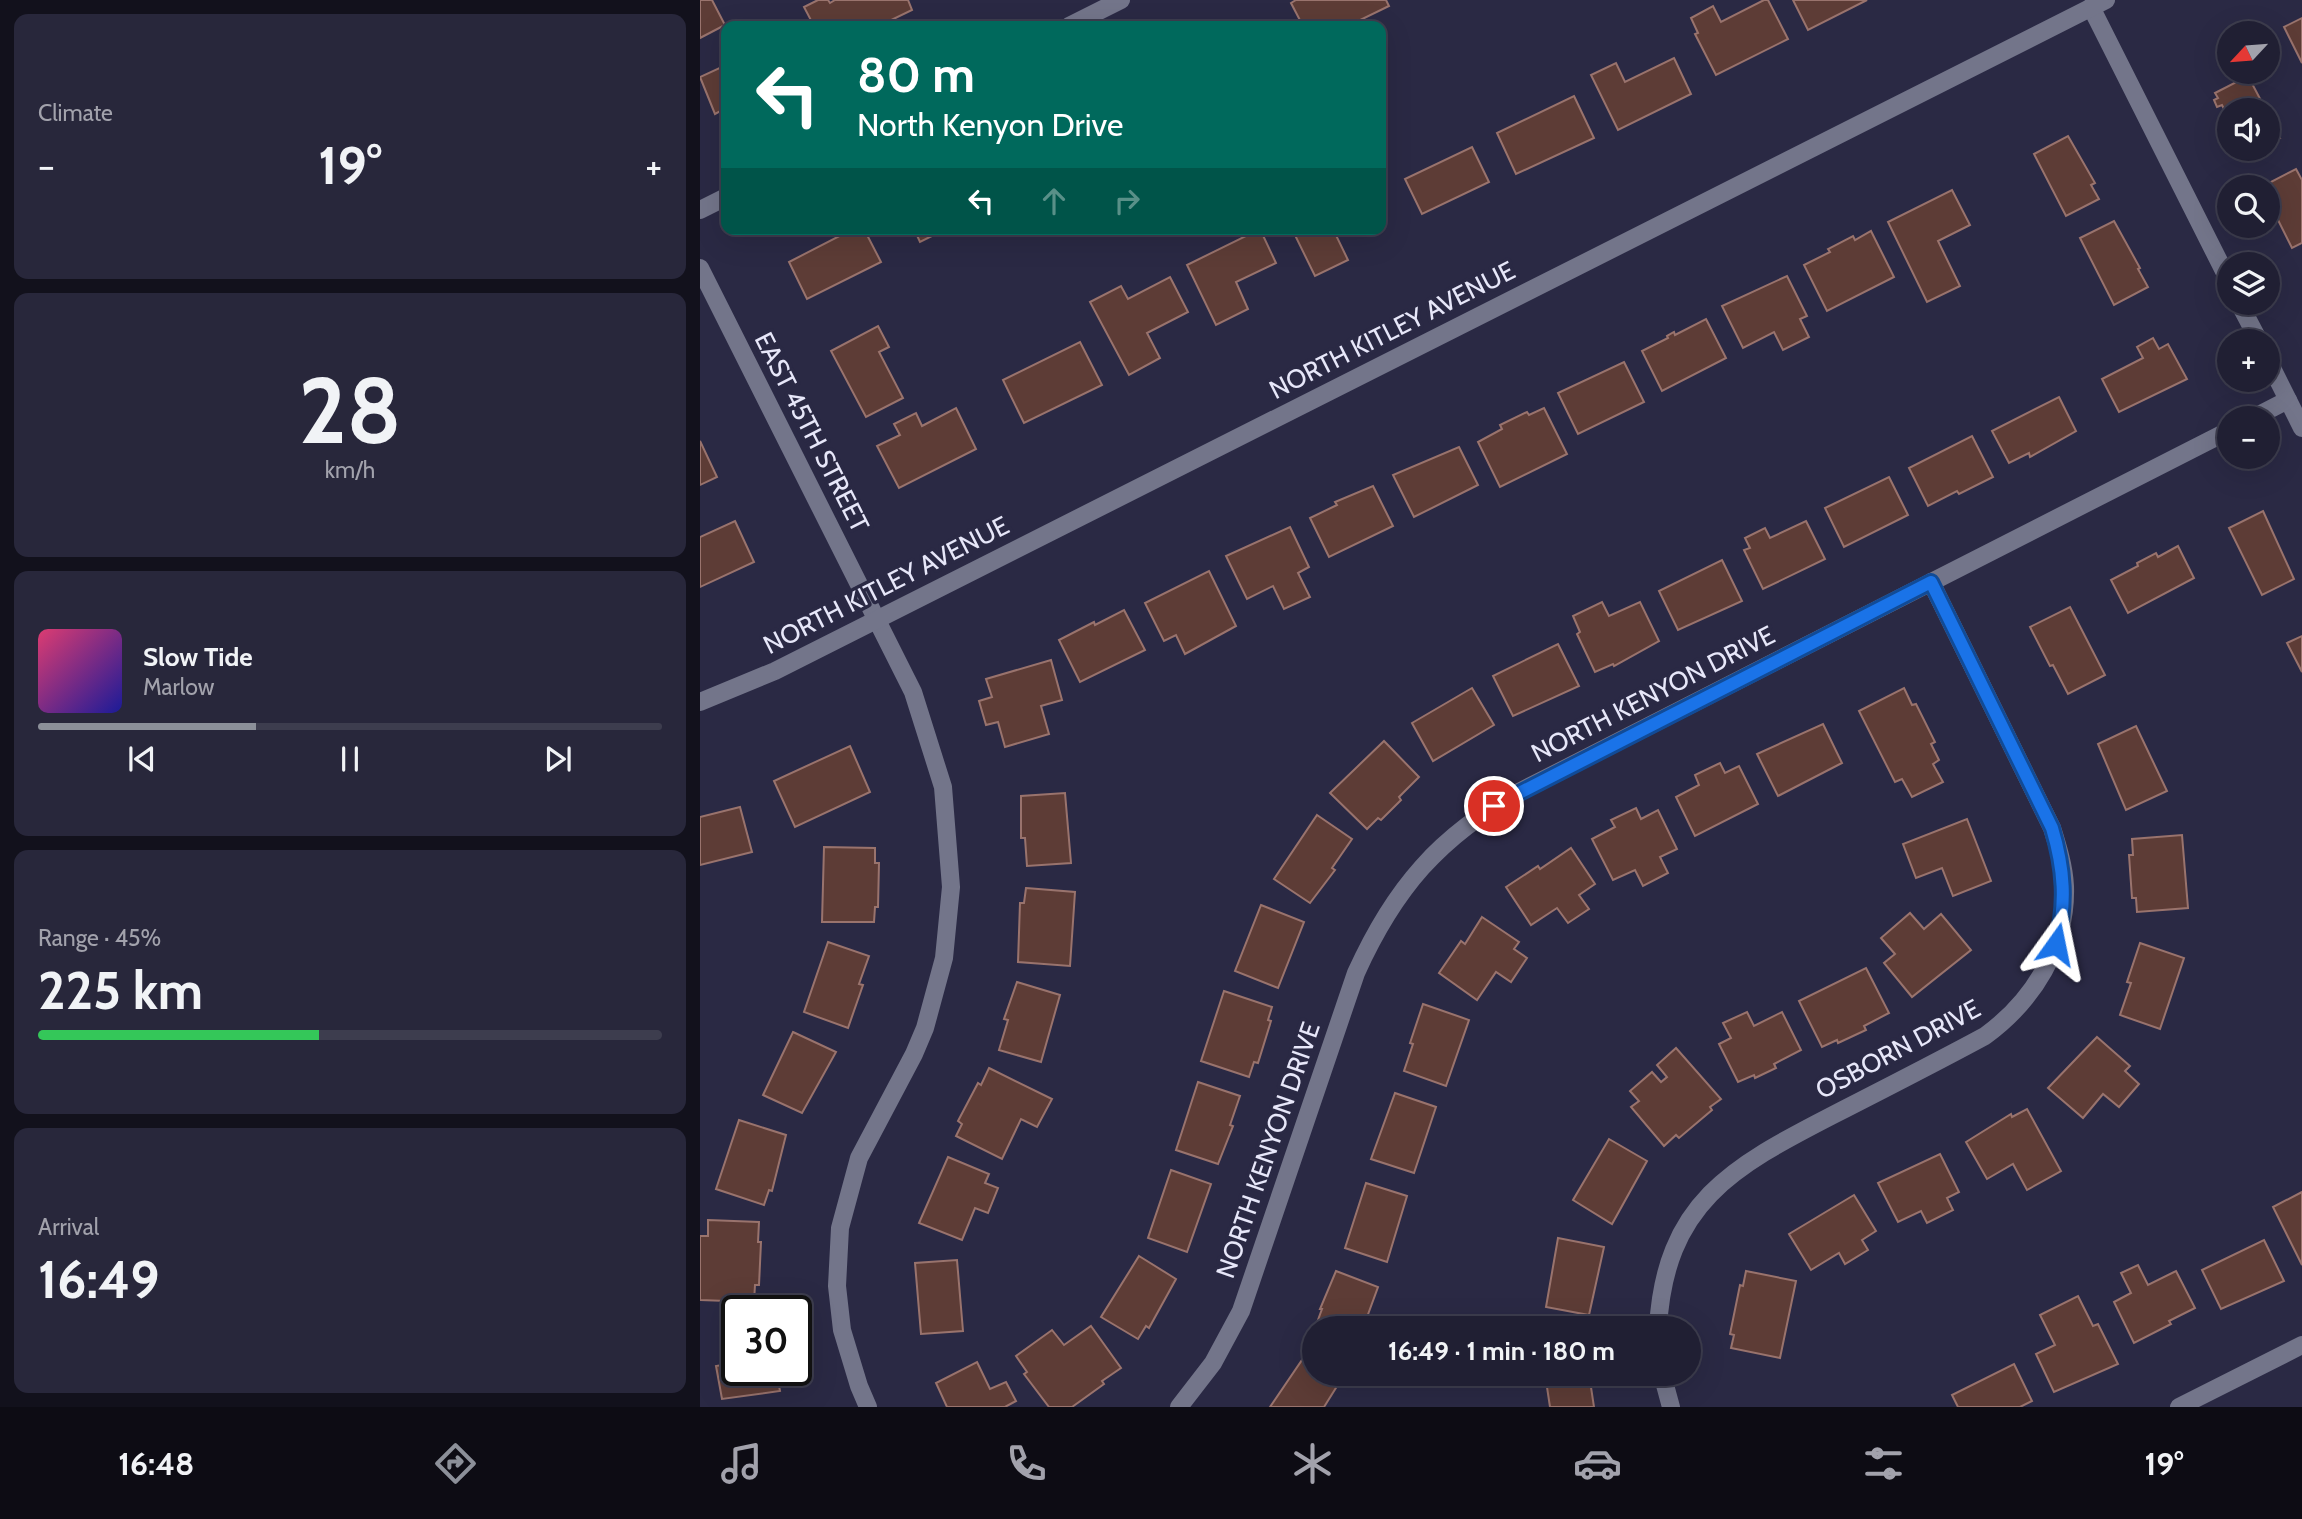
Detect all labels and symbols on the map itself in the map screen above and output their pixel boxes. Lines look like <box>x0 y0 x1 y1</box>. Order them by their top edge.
north arrow <box>2217 21 2280 84</box>
street label: NORTH KITLEY AVENUE <box>1264 254 1520 406</box>
street label: EAST 45TH STREET <box>748 327 876 537</box>
street label: NORTH KITLEY AVENUE <box>758 509 1014 661</box>
street label: NORTH KENYON DRIVE <box>1526 619 1780 769</box>
pin <box>1464 776 1524 836</box>
position arrow <box>2019 907 2093 981</box>
street label: OSBORN DRIVE <box>1810 992 1986 1106</box>
street label: NORTH KENYON DRIVE <box>1209 1018 1327 1282</box>
speed limit sign: 30 <box>721 1295 812 1386</box>

